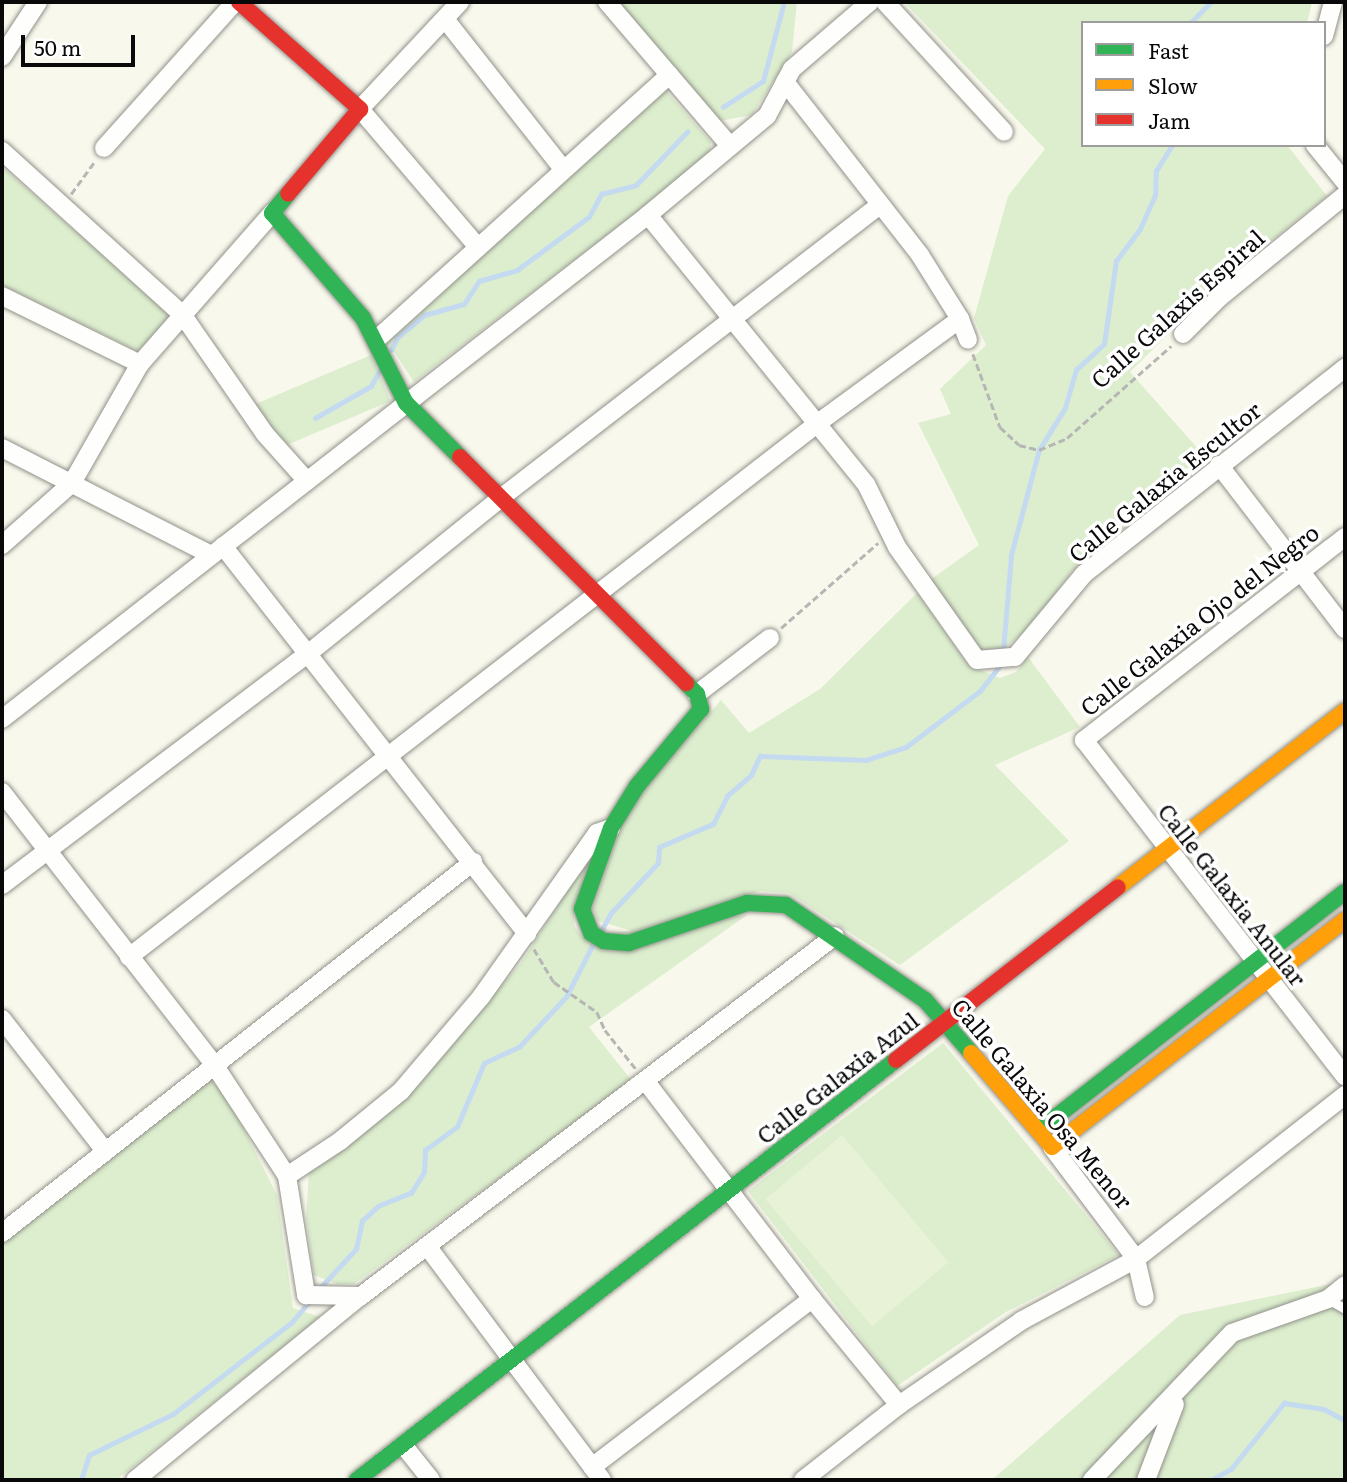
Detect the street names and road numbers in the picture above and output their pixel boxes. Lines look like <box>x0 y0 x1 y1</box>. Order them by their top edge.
street label: Calle Galaxis Espiral <box>1085 223 1269 393</box>
street label: Calle Galaxia Escultor <box>1062 395 1266 567</box>
street label: Calle Galaxia Ojo del Negro <box>1074 517 1324 721</box>
street label: Calle Galaxia Anular <box>1153 797 1313 991</box>
street label: Calle Galaxia Osa Menor <box>947 992 1139 1214</box>
street label: Calle Galaxia Azul <box>751 1005 923 1149</box>

